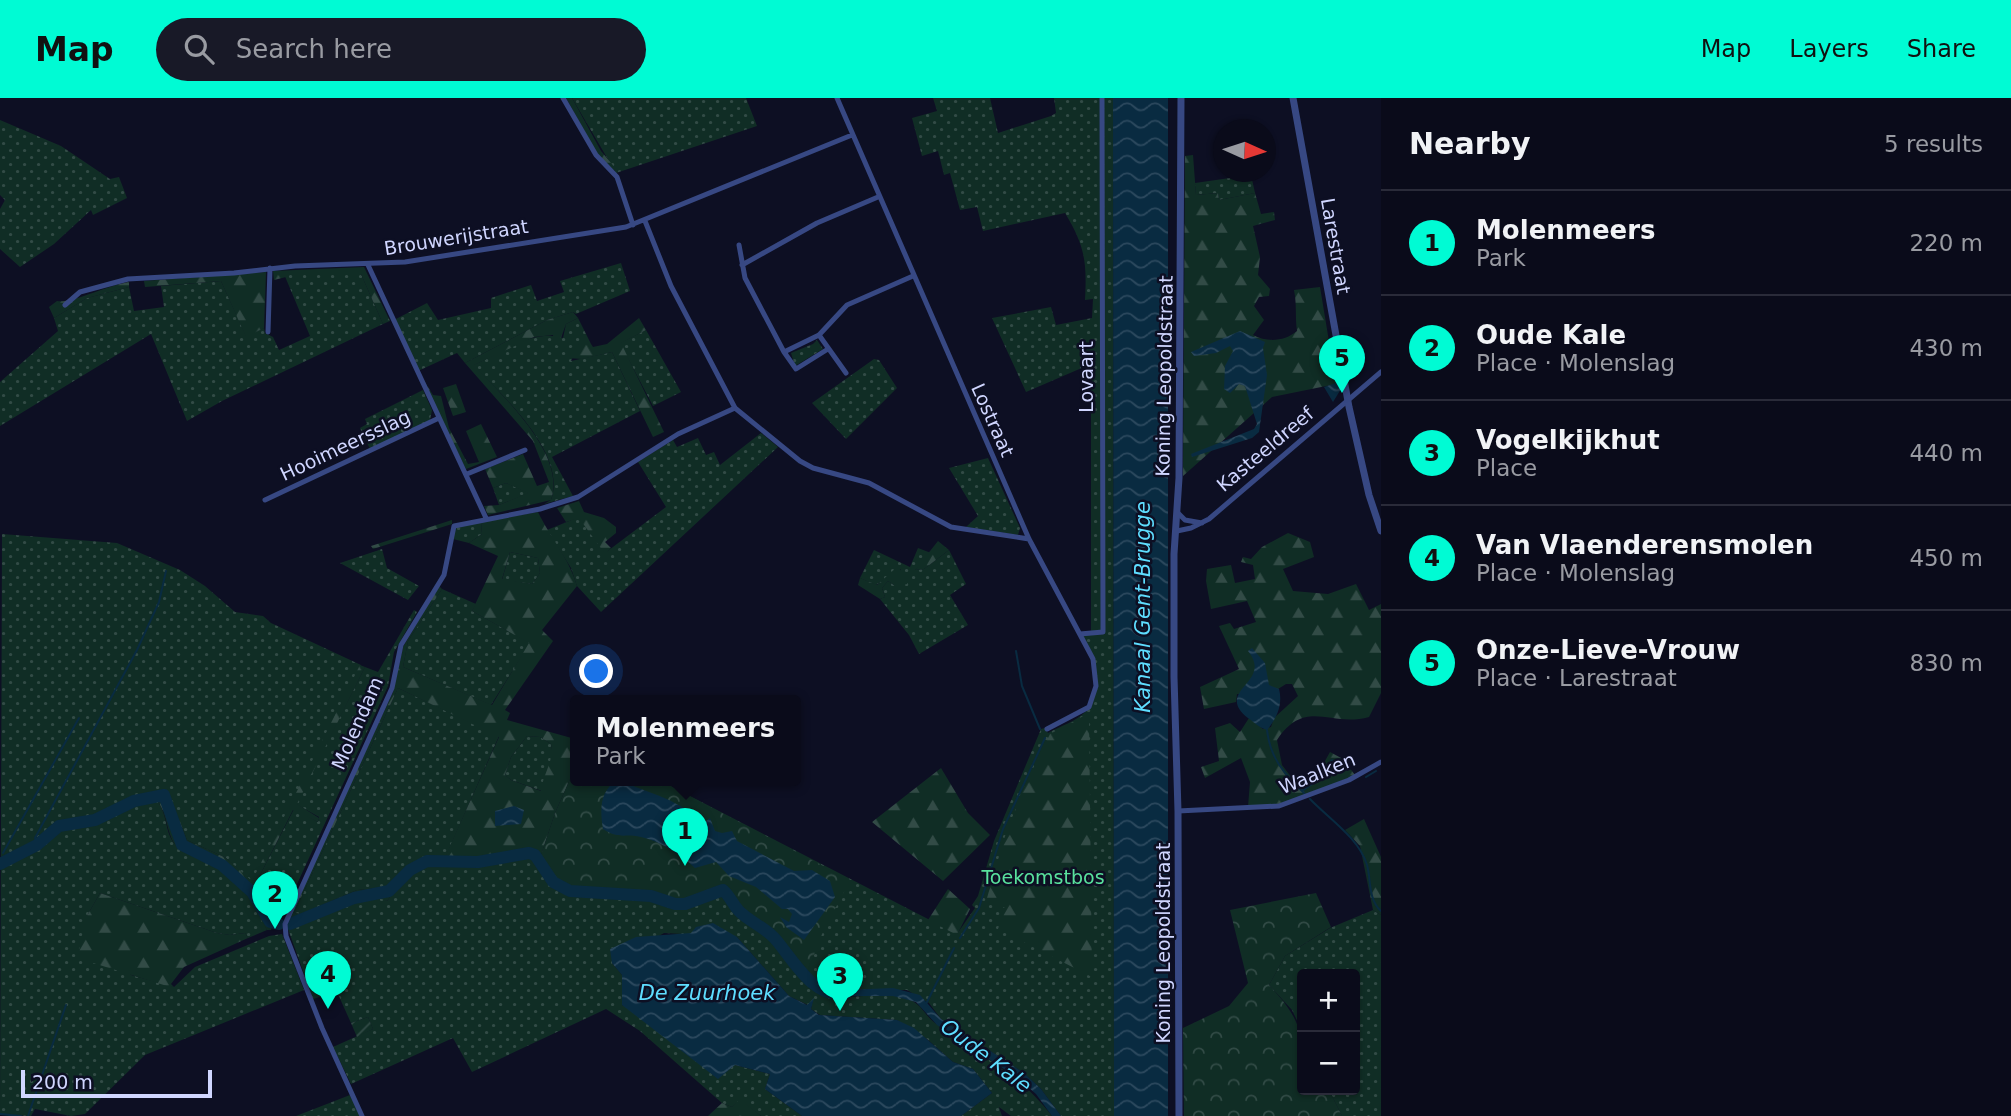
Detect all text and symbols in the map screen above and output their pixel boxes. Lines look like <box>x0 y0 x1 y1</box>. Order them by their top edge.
search box <box>156 18 646 81</box>
text: Map <box>35 30 114 69</box>
icon: search <box>180 30 218 68</box>
text: Search here <box>236 34 392 64</box>
text: Map <box>1701 35 1751 63</box>
text: Layers <box>1789 35 1869 63</box>
text: Share <box>1907 35 1976 63</box>
north arrow <box>1213 119 1276 182</box>
text: Nearby <box>1409 126 1531 161</box>
text: 5 results <box>1884 131 1983 157</box>
street label: Larestraat <box>1317 196 1355 296</box>
street label: Brouwerijstraat <box>382 215 530 259</box>
text: Molenmeers <box>1476 215 1655 245</box>
text: 1 <box>1424 230 1440 256</box>
text: 220 m <box>1909 230 1983 256</box>
text: Park <box>1476 245 1526 271</box>
street label: Koning Leopoldstraat <box>1151 275 1177 477</box>
text: Oude Kale <box>1476 320 1626 350</box>
pin: 5 <box>1319 335 1365 393</box>
text: 2 <box>1424 335 1440 361</box>
text: 430 m <box>1909 335 1983 361</box>
street label: Lovaart <box>1075 341 1097 413</box>
text: Place · Molenslag <box>1476 350 1675 376</box>
street label: Lostraat <box>967 380 1019 460</box>
street label: Kasteeldreef <box>1212 401 1319 496</box>
street label: Hooimeersslag <box>276 405 414 485</box>
text: Vogelkijkhut <box>1476 425 1660 455</box>
text: 3 <box>1424 440 1440 466</box>
text: 440 m <box>1909 440 1983 466</box>
text: Place <box>1476 455 1537 481</box>
water label: Kanaal Gent-Brugge <box>1131 501 1155 713</box>
text: Van Vlaenderensmolen <box>1476 530 1813 560</box>
text: 4 <box>1424 545 1440 571</box>
text: 450 m <box>1909 545 1983 571</box>
text: Place · Molenslag <box>1476 560 1675 586</box>
text: Onze-Lieve-Vrouw <box>1476 635 1740 665</box>
text: 5 <box>1424 650 1440 676</box>
text: 830 m <box>1909 650 1983 676</box>
your location <box>579 654 613 688</box>
text: Place · Larestraat <box>1476 665 1677 691</box>
street label: Molendam <box>327 673 387 773</box>
popup <box>570 695 801 786</box>
text: Molenmeers <box>596 713 775 743</box>
text: Park <box>596 743 645 769</box>
street label: Waalken <box>1276 748 1358 798</box>
pin: 1 <box>662 808 708 866</box>
street label: Koning Leopoldstraat <box>1152 842 1174 1044</box>
park label: Toekomstbos <box>980 866 1105 888</box>
pin: 2 <box>252 871 298 929</box>
pin: 4 <box>305 951 351 1009</box>
pin: 3 <box>817 953 863 1011</box>
map controls <box>1297 969 1360 1095</box>
button: + <box>1297 969 1360 1032</box>
water label: De Zuurhoek <box>639 981 776 1005</box>
water label: Oude Kale <box>936 1014 1036 1098</box>
button: − <box>1297 1032 1360 1095</box>
scale bar <box>21 1067 212 1099</box>
text: 200 m <box>32 1071 93 1093</box>

